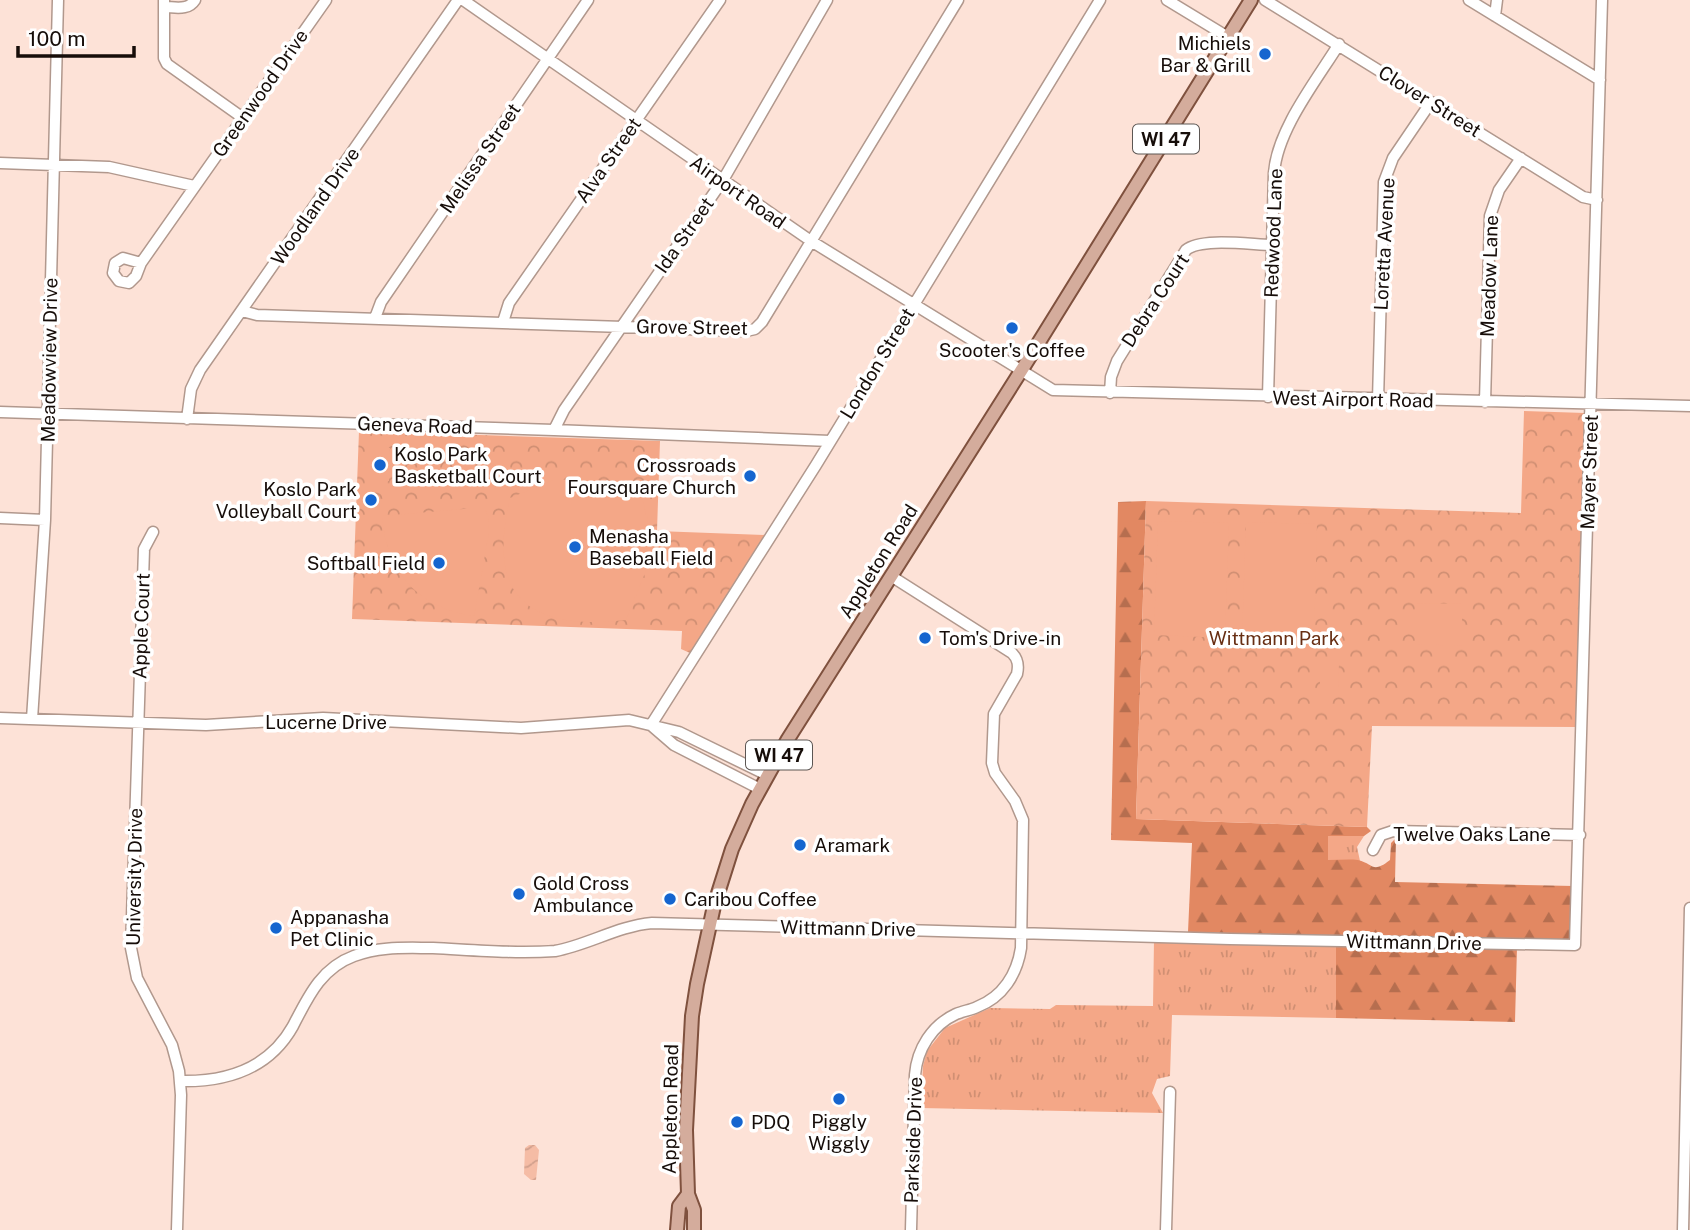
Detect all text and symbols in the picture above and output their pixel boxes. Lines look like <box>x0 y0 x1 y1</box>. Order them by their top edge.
scale bar <box>18 14 133 58</box>
street label: Greenwood Drive <box>208 25 312 161</box>
text: 100 m <box>28 26 85 51</box>
place label: Michiels Bar & Grill <box>1160 32 1251 76</box>
marker: Michiels Bar & Grill <box>1257 46 1273 62</box>
street label: Clover Street <box>1375 61 1485 141</box>
street label: Melissa Street <box>435 99 525 217</box>
street label: Alva Street <box>571 113 645 207</box>
road number: WI 47 <box>1133 124 1199 154</box>
street label: Woodland Drive <box>266 143 364 269</box>
street label: Airport Road <box>686 151 790 233</box>
street label: Redwood Lane <box>1260 168 1286 298</box>
street label: Loretta Avenue <box>1370 177 1398 311</box>
street label: Ida Street <box>650 193 718 277</box>
street label: Meadow Lane <box>1476 215 1502 337</box>
street label: Debra Court <box>1117 249 1193 351</box>
street label: Meadowview Drive <box>37 278 61 442</box>
street label: London Street <box>835 304 919 422</box>
street label: Grove Street <box>636 315 748 339</box>
marker: Scooter's Coffee <box>1004 320 1020 336</box>
place label: Scooter's Coffee <box>939 339 1085 361</box>
street label: West Airport Road <box>1272 387 1434 411</box>
street label: Geneva Road <box>357 412 473 438</box>
street label: Mayer Street <box>1576 414 1602 530</box>
place label: Koslo Park Basketball Court <box>394 443 542 487</box>
place label: Crossroads Foursquare Church <box>567 454 736 498</box>
marker: Koslo Park Basketball Court <box>372 457 388 473</box>
marker: Crossroads Foursquare Church <box>742 468 758 484</box>
place label: Koslo Park Volleyball Court <box>216 478 357 522</box>
marker: Koslo Park Volleyball Court <box>363 492 379 508</box>
street label: Appleton Road <box>834 500 922 622</box>
place label: Menasha Baseball Field <box>589 525 713 569</box>
marker: Menasha Baseball Field <box>567 539 583 555</box>
place label: Softball Field <box>307 552 425 574</box>
marker: Softball Field <box>431 555 447 571</box>
street label: Apple Court <box>128 573 154 679</box>
place label: Tom's Drive-in <box>939 627 1061 649</box>
park label: Wittmann Park <box>1209 627 1340 649</box>
marker: Tom's Drive-in <box>917 630 933 646</box>
street label: Lucerne Drive <box>265 711 387 733</box>
road number: WI 47 <box>746 740 812 770</box>
street label: University Drive <box>122 808 146 946</box>
street label: Twelve Oaks Lane <box>1393 823 1551 845</box>
place label: Aramark <box>814 834 890 856</box>
marker: Aramark <box>792 837 808 853</box>
place label: Gold Cross Ambulance <box>533 872 634 916</box>
marker: Gold Cross Ambulance <box>511 886 527 902</box>
place label: Caribou Coffee <box>684 888 817 910</box>
marker: Caribou Coffee <box>662 891 678 907</box>
place label: Appanasha Pet Clinic <box>290 906 389 950</box>
street label: Wittmann Drive <box>780 916 916 940</box>
marker: Appanasha Pet Clinic <box>268 920 284 936</box>
street label: Wittmann Drive <box>1346 930 1482 954</box>
street label: Appleton Road <box>658 1044 682 1174</box>
street label: Parkside Drive <box>900 1076 926 1204</box>
marker: Piggly Wiggly <box>831 1091 847 1107</box>
place label: Piggly Wiggly <box>808 1110 870 1154</box>
place label: PDQ <box>751 1111 790 1133</box>
marker: PDQ <box>729 1114 745 1130</box>

